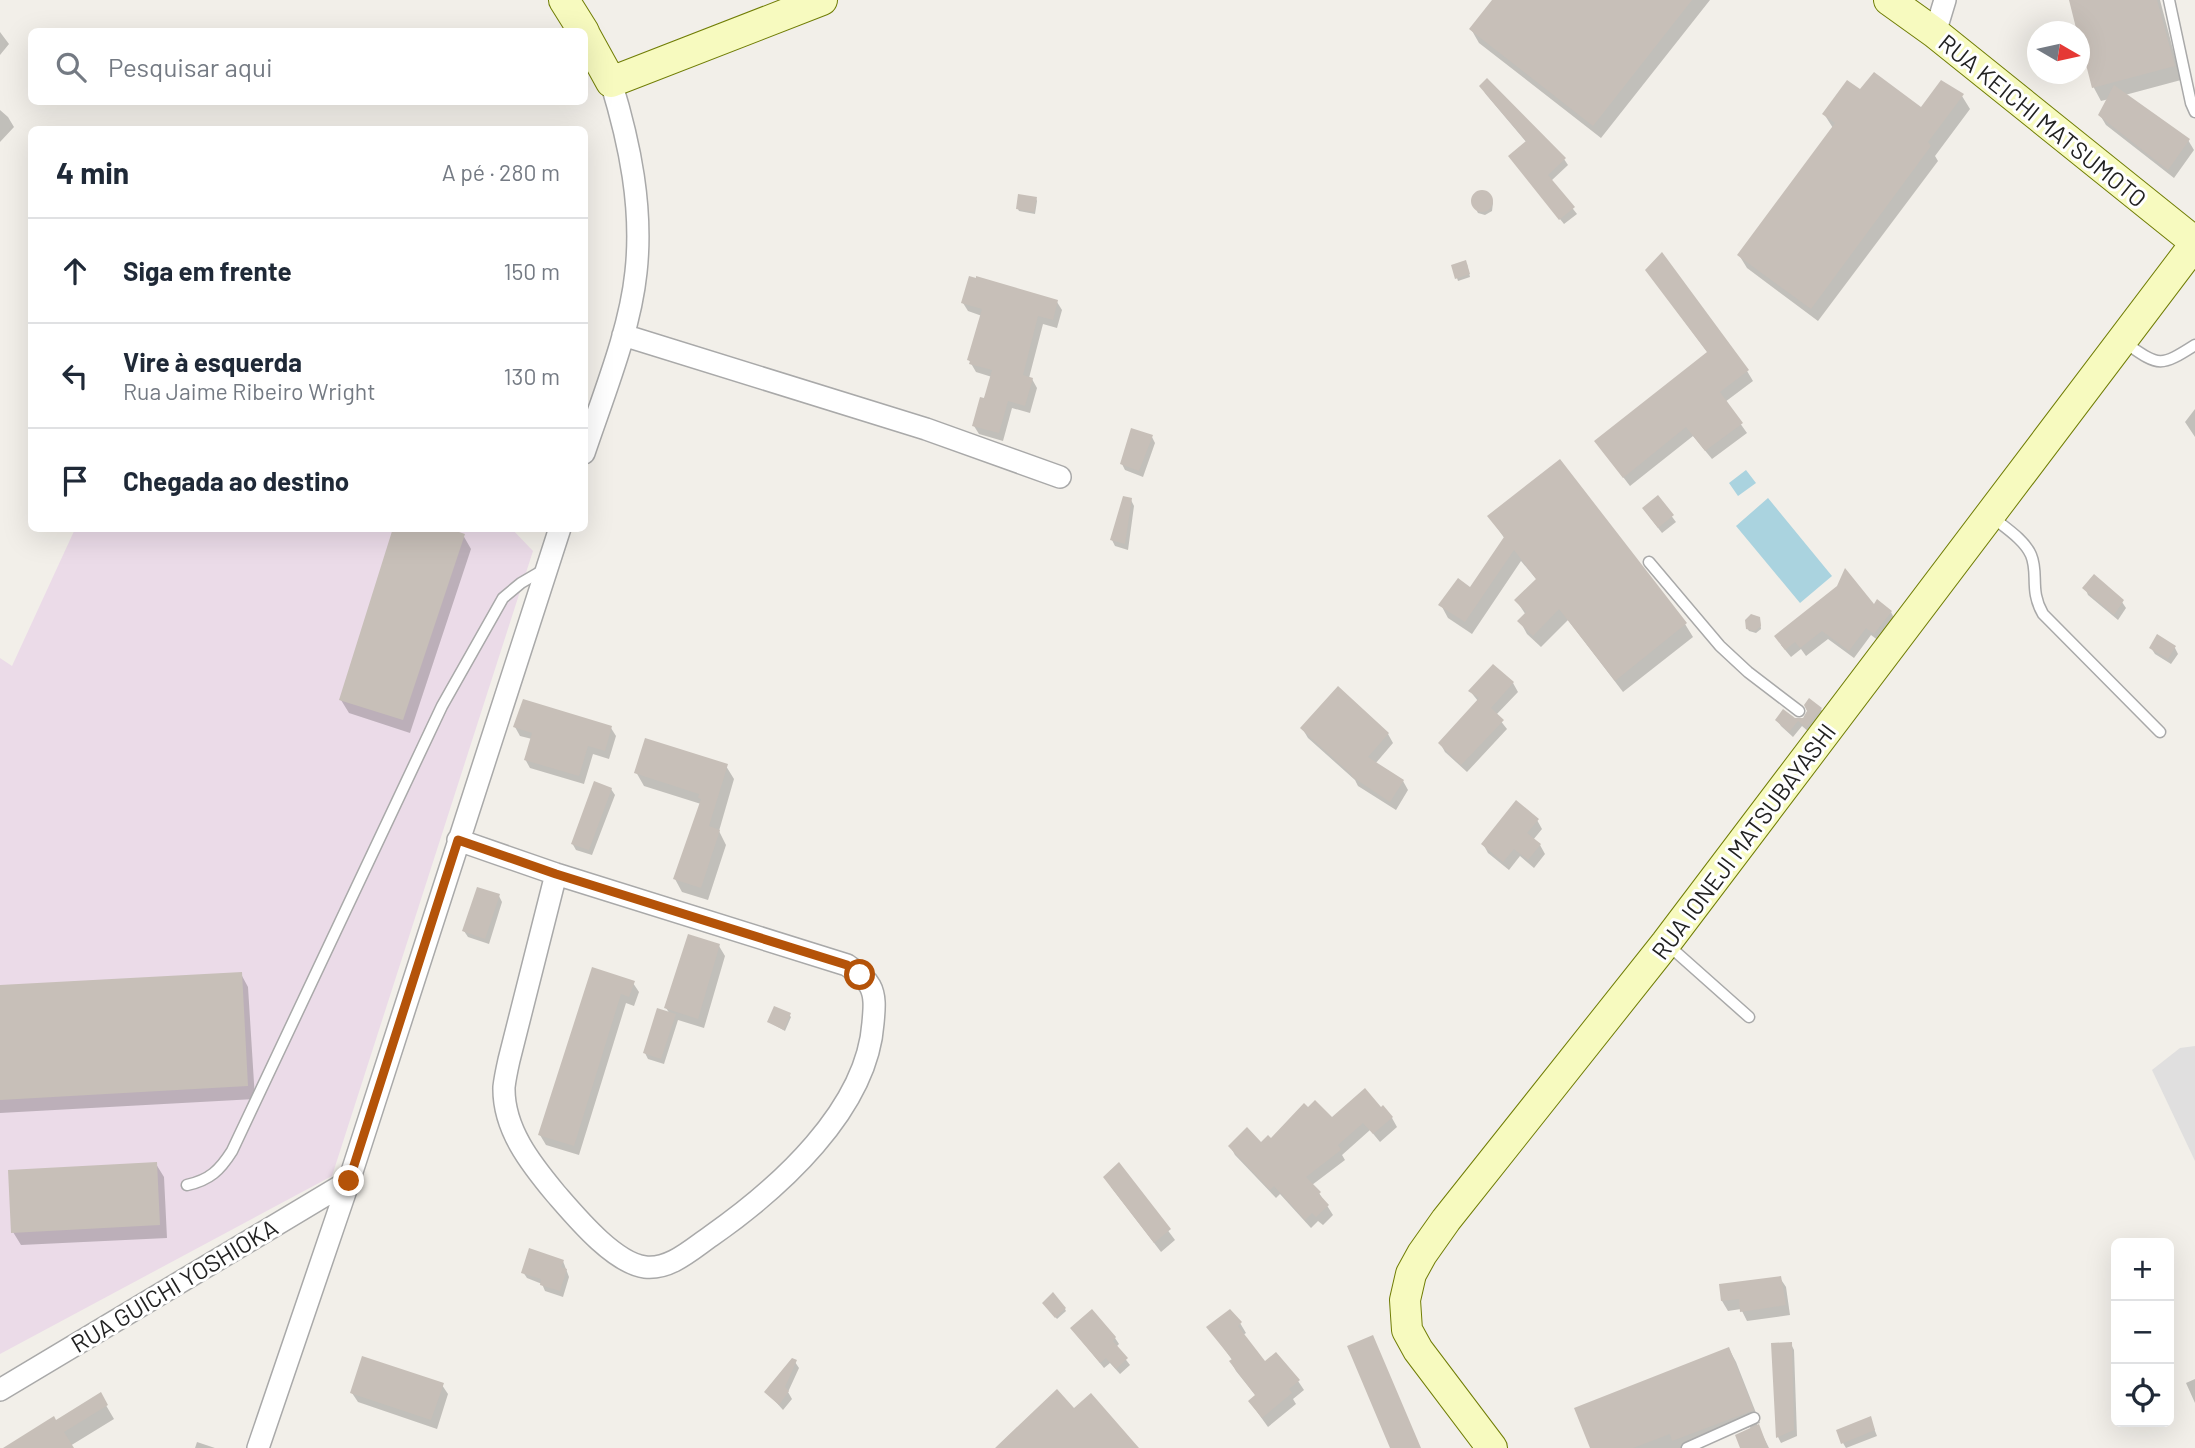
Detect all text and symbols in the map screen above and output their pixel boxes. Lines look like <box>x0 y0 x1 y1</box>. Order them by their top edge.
north arrow <box>2027 21 2090 84</box>
street label: RUA KEICHI MATSUMOTO <box>1933 27 2153 213</box>
search box <box>28 28 588 105</box>
icon: search <box>52 48 90 86</box>
text: Pesquisar aqui <box>108 51 273 82</box>
text: 4 min <box>56 154 129 190</box>
text: A pé · 280 m <box>442 158 560 186</box>
icon: ahead <box>56 252 94 290</box>
text: Siga em frente <box>123 255 292 286</box>
text: 150 m <box>504 257 560 285</box>
text: Vire à esquerda <box>123 346 302 377</box>
icon: left <box>56 357 94 395</box>
text: 130 m <box>503 362 560 390</box>
text: Rua Jaime Ribeiro Wright <box>123 377 376 405</box>
icon: arrive <box>56 462 94 500</box>
text: Chegada ao destino <box>123 465 349 496</box>
street label: RUA IONEJI MATSUBAYASHI <box>1645 717 1841 965</box>
route start <box>844 959 875 990</box>
route end <box>333 1165 364 1196</box>
street label: RUA GUICHI YOSHIOKA <box>65 1212 283 1358</box>
map controls <box>2111 1238 2174 1427</box>
button: + <box>2111 1238 2174 1301</box>
button: − <box>2111 1301 2174 1364</box>
button: locate <box>2111 1364 2174 1427</box>

